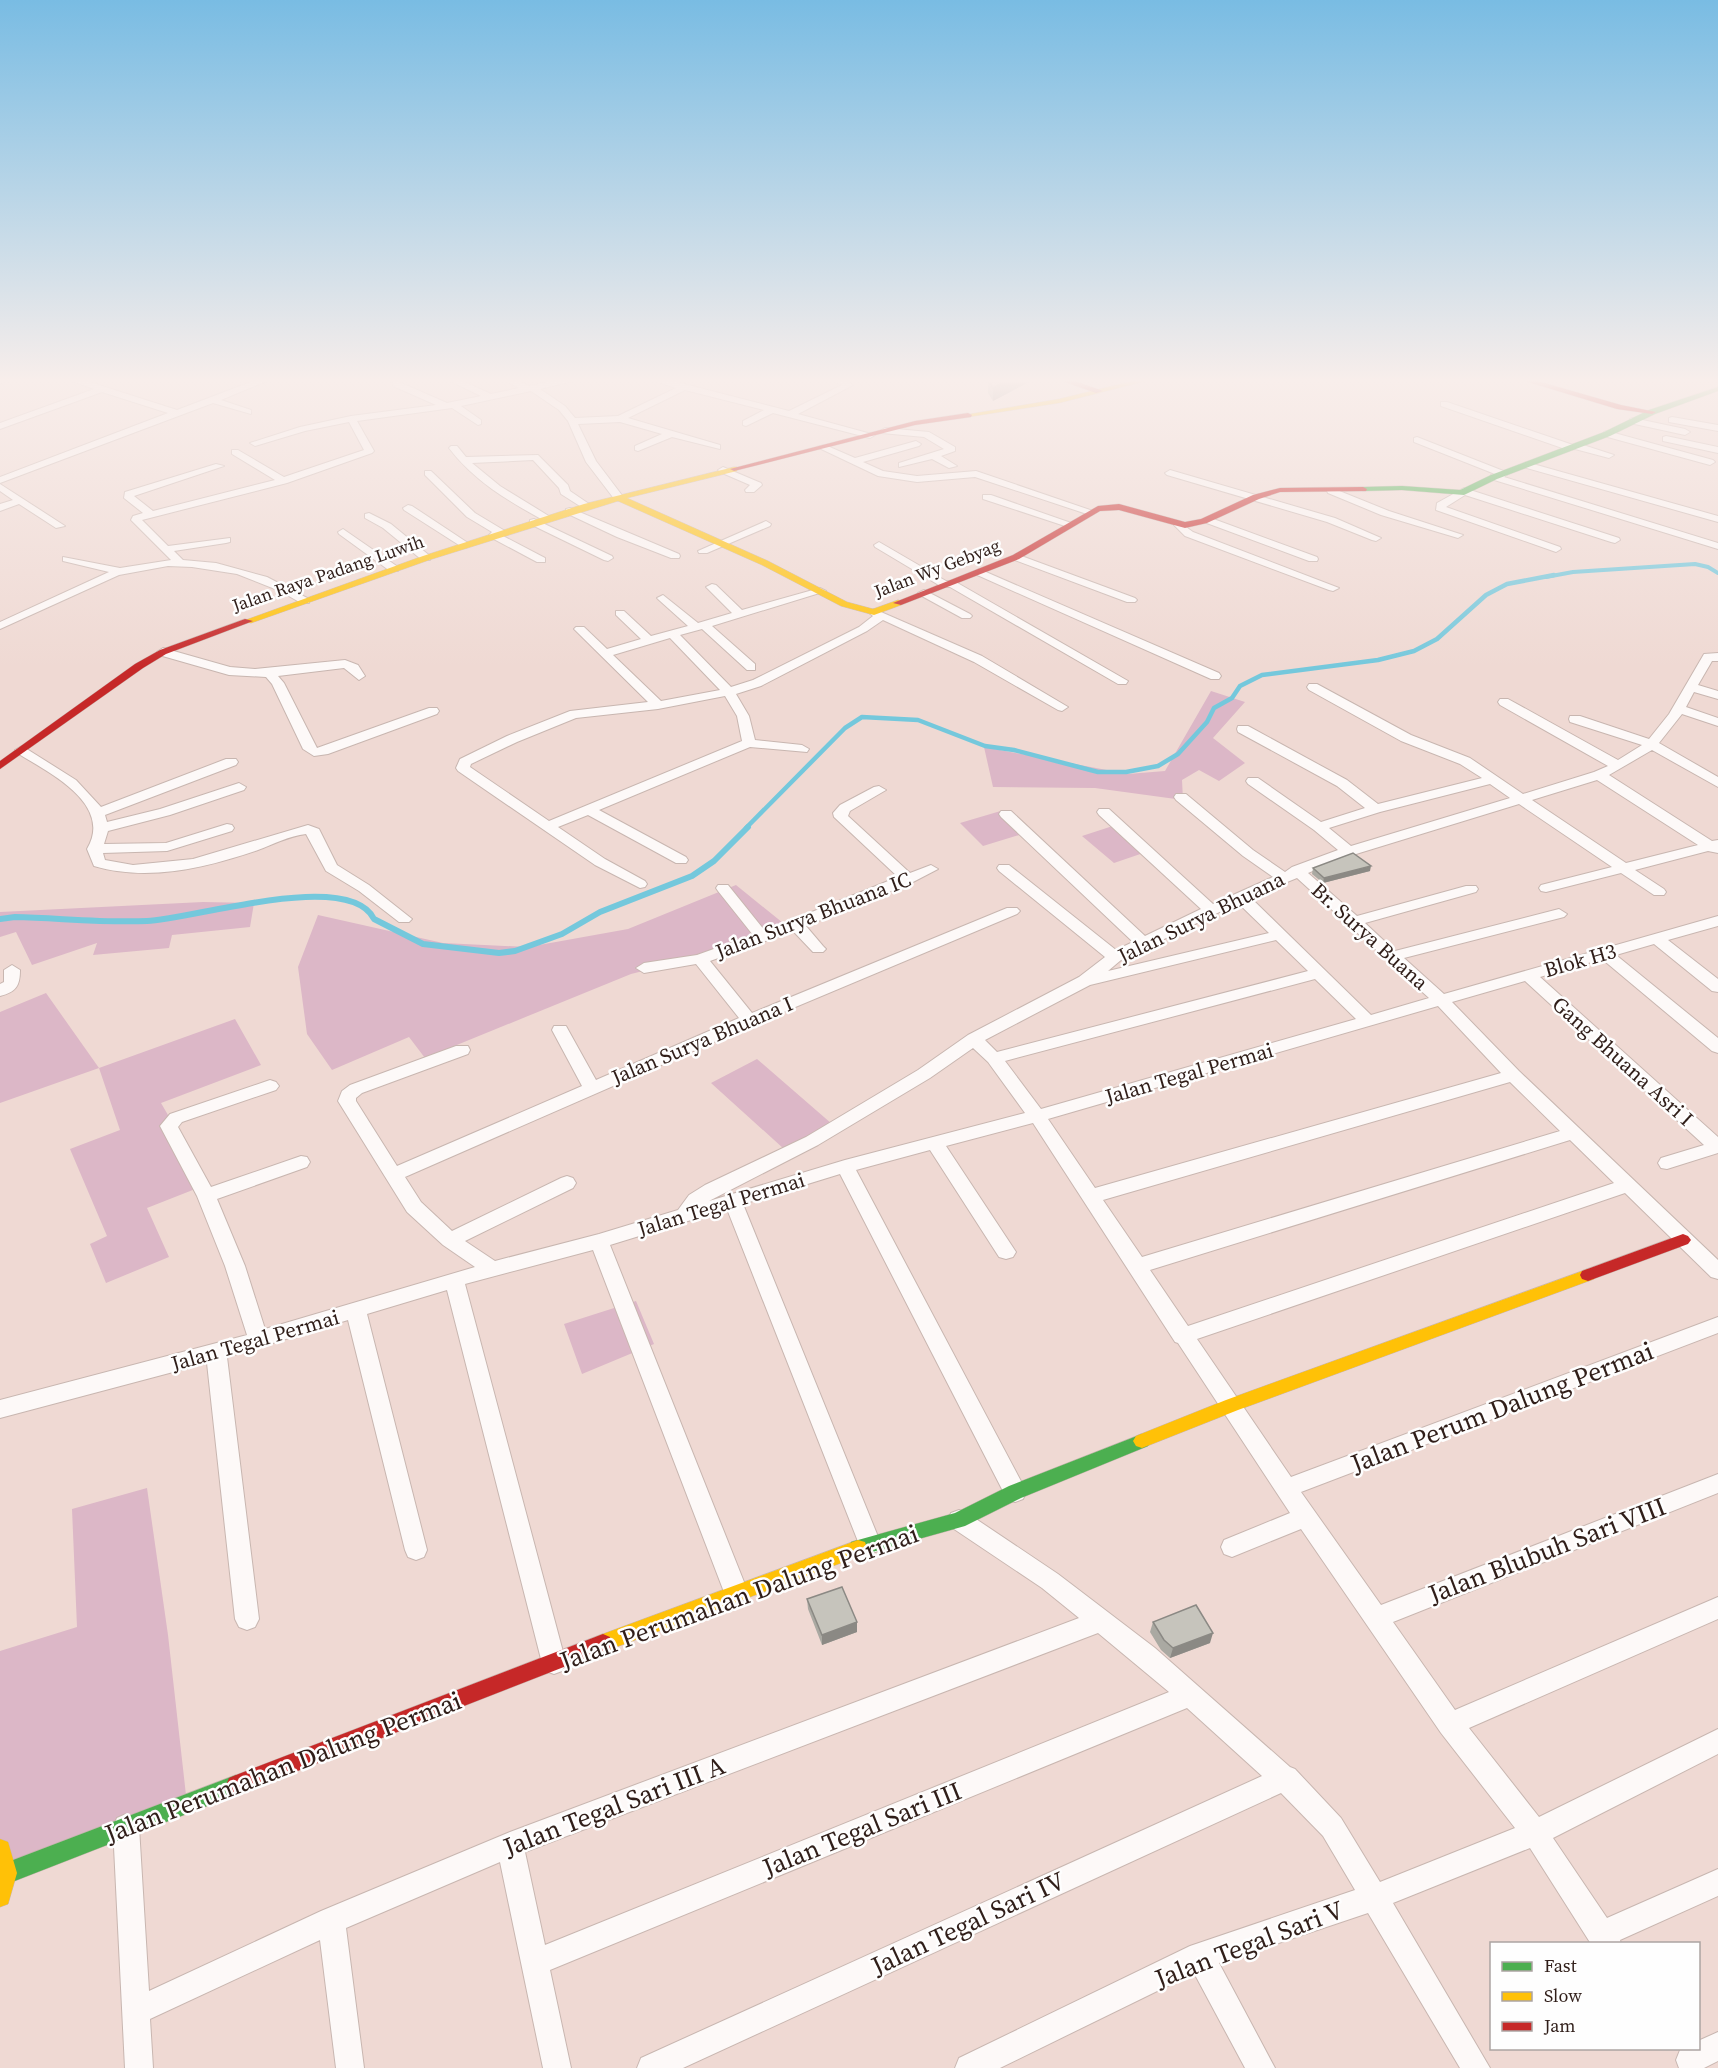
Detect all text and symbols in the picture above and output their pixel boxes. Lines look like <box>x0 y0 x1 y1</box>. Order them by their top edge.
street label: Jalan Raya Padang Luwih <box>228 528 427 618</box>
street label: Jalan Wy Gebyag <box>870 533 1004 604</box>
street label: Jalan Surya Bhuana IC <box>710 864 915 966</box>
street label: Jalan Surya Bhuana <box>1112 864 1289 970</box>
street label: Br. Surya Buana <box>1305 876 1435 997</box>
street label: Blok H3 <box>1540 936 1620 984</box>
street label: Jalan Surya Bhuana I <box>606 989 797 1092</box>
street label: Gang Bhuana Asri I <box>1546 990 1700 1132</box>
street label: Jalan Tegal Permai <box>1101 1035 1276 1111</box>
street label: Jalan Tegal Permai <box>633 1165 808 1244</box>
street label: Jalan Tegal Permai <box>167 1302 342 1378</box>
street label: Jalan Perum Dalung Permai <box>1345 1333 1659 1482</box>
street label: Jalan Blubuh Sari VIII <box>1422 1488 1671 1612</box>
street label: Jalan Perumahan Dalung Permai <box>554 1515 923 1679</box>
street label: Jalan Perumahan Dalung Permai <box>99 1682 466 1852</box>
street label: Jalan Tegal Sari III A <box>497 1747 730 1865</box>
street label: Jalan Tegal Sari III <box>756 1773 967 1886</box>
street label: Jalan Tegal Sari IV <box>864 1862 1071 1984</box>
street label: Jalan Tegal Sari V <box>1149 1891 1349 1997</box>
legend <box>1490 1942 1700 2050</box>
text: Fast <box>1544 1953 1577 1978</box>
text: Slow <box>1544 1983 1582 2008</box>
text: Jam <box>1543 2013 1576 2038</box>

